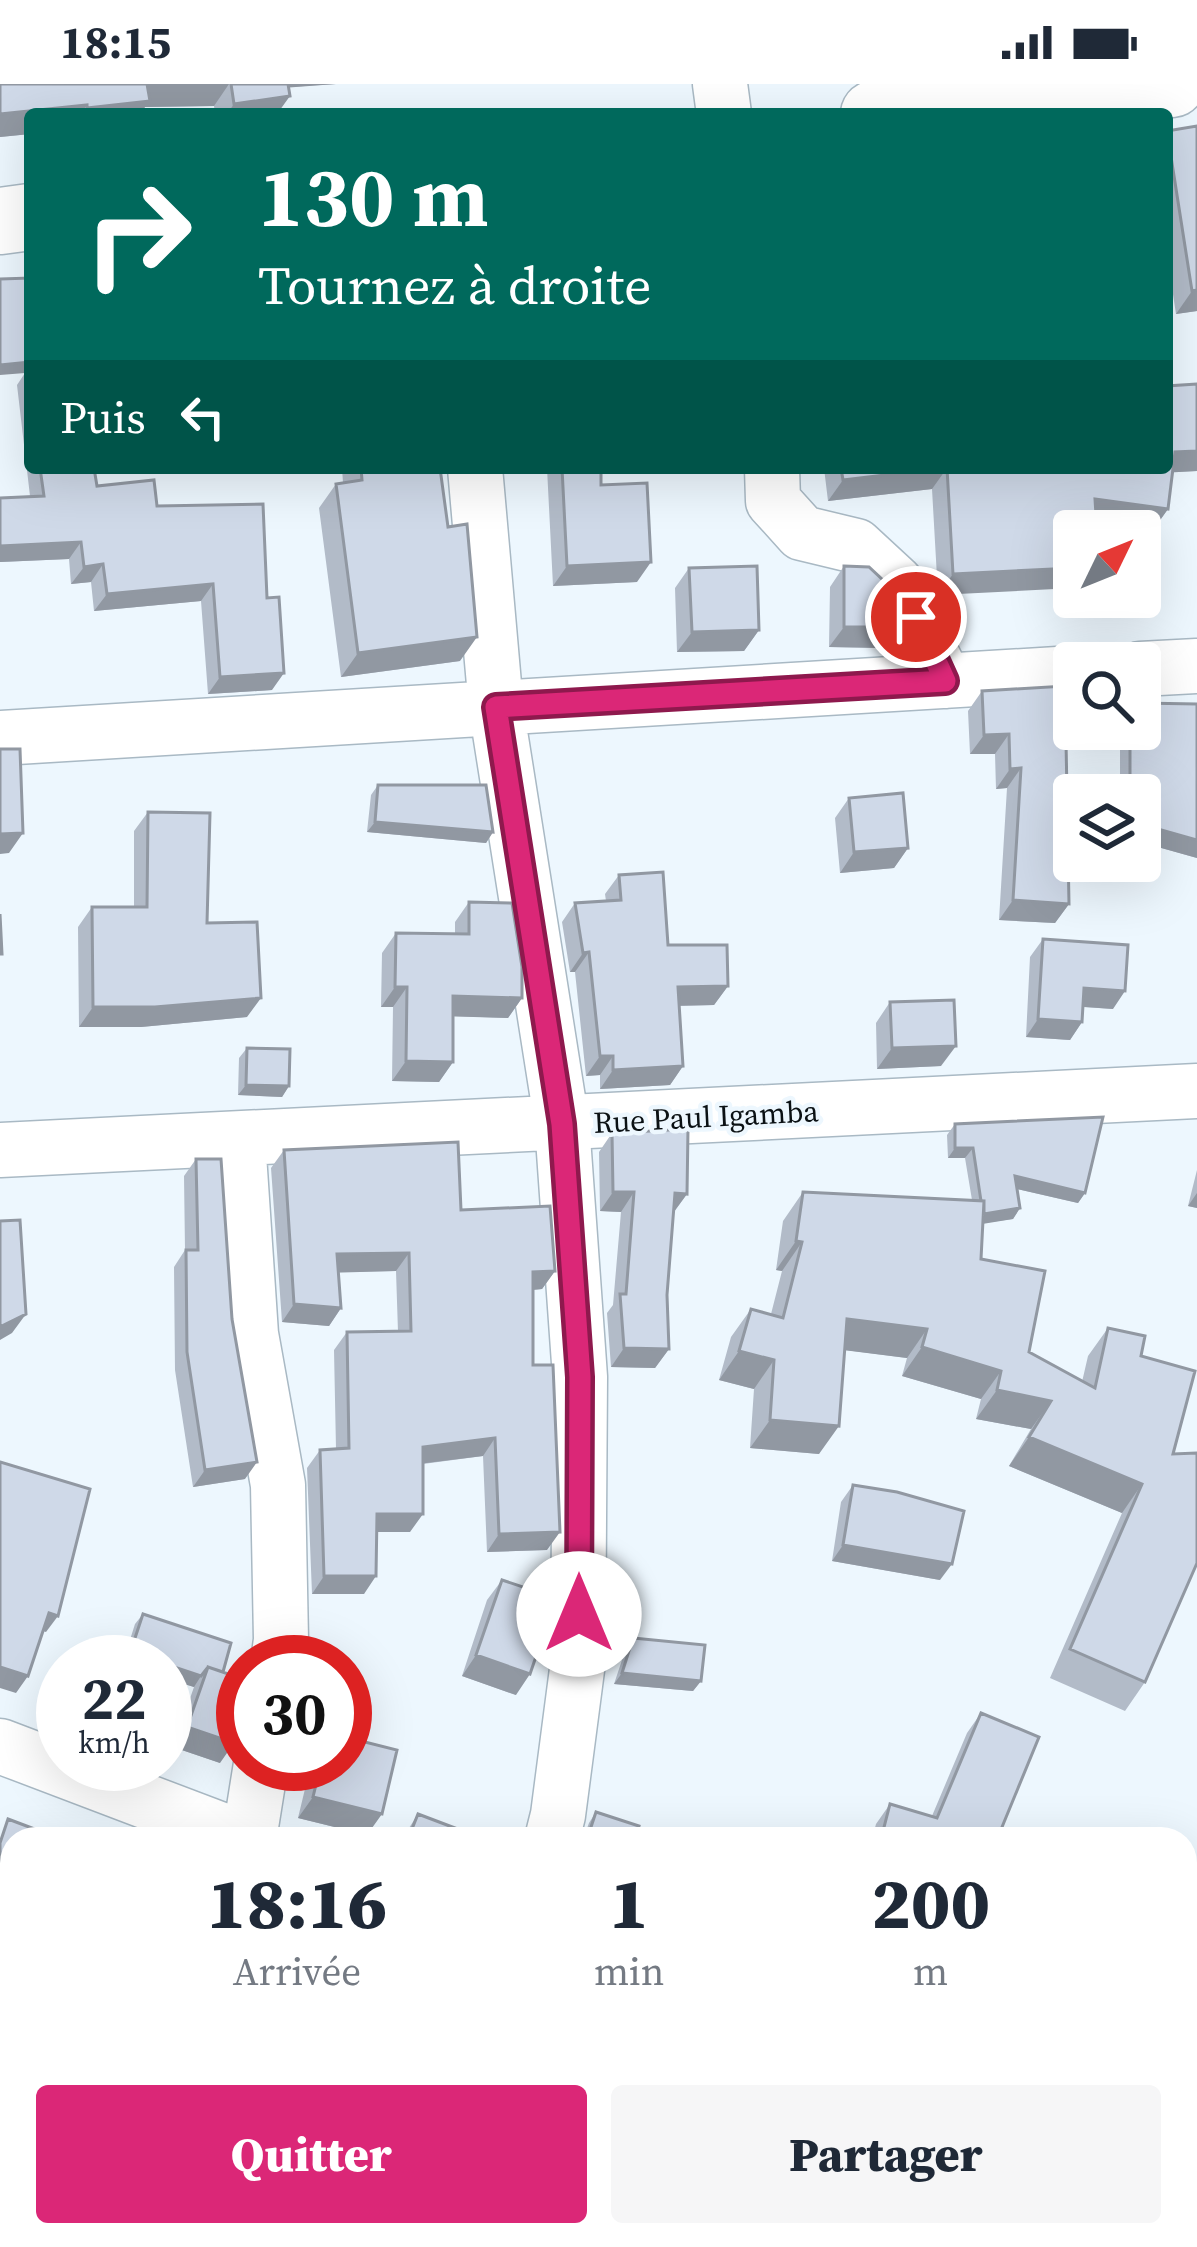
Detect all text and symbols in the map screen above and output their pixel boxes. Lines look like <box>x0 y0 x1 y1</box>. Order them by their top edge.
text: 18:15 <box>60 11 171 73</box>
text: 130 m <box>258 139 489 254</box>
icon: right <box>60 156 216 312</box>
text: Tournez à droite <box>258 248 652 322</box>
icon: left <box>170 384 236 450</box>
text: Puis <box>60 386 146 448</box>
north arrow <box>1053 510 1161 618</box>
map controls <box>1053 510 1161 882</box>
pin <box>865 566 967 668</box>
icon: arrive <box>883 584 949 650</box>
button: search <box>1053 642 1161 750</box>
button: layers <box>1053 774 1161 882</box>
street label: Rue Paul Igamba <box>592 1090 820 1143</box>
position arrow <box>516 1551 642 1677</box>
speed limit sign: 30 <box>216 1635 372 1791</box>
text: 22 <box>81 1657 147 1739</box>
text: km/h <box>78 1722 150 1763</box>
text: 18:16 <box>207 1853 387 1952</box>
text: 1 <box>609 1853 649 1952</box>
text: 200 <box>871 1853 990 1952</box>
text: Arrivée <box>233 1945 361 1998</box>
text: min <box>594 1945 664 1998</box>
text: m <box>913 1945 948 1998</box>
button: Quitter <box>36 2085 587 2223</box>
button: Partager <box>611 2085 1161 2223</box>

